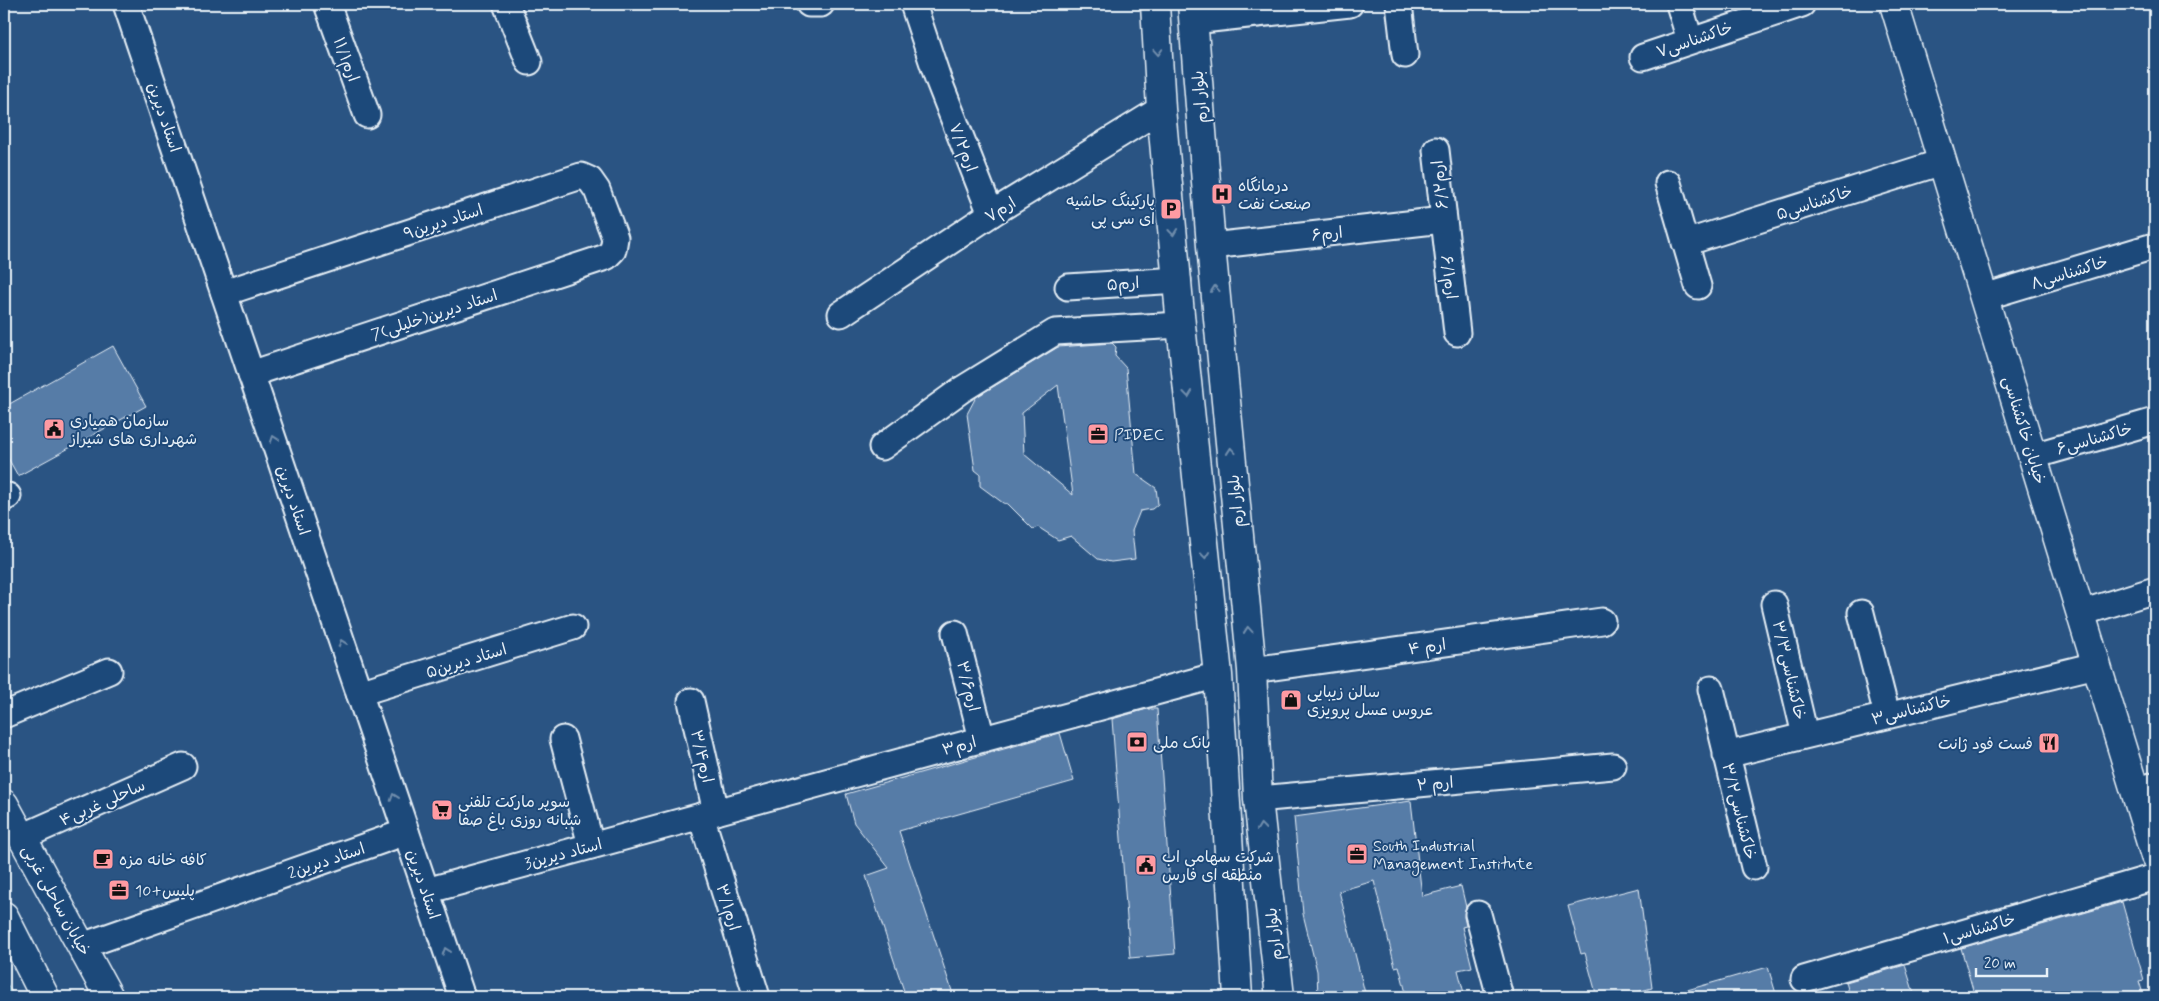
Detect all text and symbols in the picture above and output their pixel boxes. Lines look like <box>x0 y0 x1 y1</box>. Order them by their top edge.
street label: خاکشناسی۷ <box>1654 18 1735 63</box>
street label: ۱۱/۱ارم <box>327 34 363 85</box>
one-way arrow <box>1152 49 1163 57</box>
street label: بلوار ارم <box>1188 69 1214 124</box>
street label: استاد دیرین <box>142 80 185 155</box>
street label: ۷/۲ارم <box>943 120 981 175</box>
street label: ۶/۲ارم <box>1427 159 1454 210</box>
place label: درمانگاه صنعت نفت <box>1238 176 1311 215</box>
street label: خاکشناسی۵ <box>1774 181 1855 226</box>
hospital icon: درمانگاه صنعت نفت <box>1210 182 1234 206</box>
place label: پارکینگ حاشیه ای سی پی <box>1066 191 1155 230</box>
street label: ارم۷ <box>981 193 1021 229</box>
parking icon: پارکینگ حاشیه ای سی پی <box>1159 197 1183 221</box>
street label: استاد دیرین۹ <box>401 200 486 245</box>
street label: ارم۶ <box>1310 222 1344 248</box>
one-way arrow <box>1167 228 1178 236</box>
street label: خاکشناسی۸ <box>2028 252 2110 295</box>
street label: ۶/۱ارم <box>1434 254 1462 300</box>
street label: ارم۵ <box>1106 273 1140 297</box>
street label: 7استاد دیرین(خلیلی) <box>369 285 500 346</box>
one-way arrow <box>1210 285 1221 293</box>
street label: خیابان خاکشناسی <box>1997 374 2050 487</box>
one-way arrow <box>1182 390 1193 398</box>
place label: سازمان همیاری شهرداری های شیراز <box>68 411 197 450</box>
public building icon: سازمان همیاری شهرداری های شیراز <box>42 417 66 441</box>
street label: خاکشناسی۶ <box>2054 419 2135 460</box>
office icon: PIDEC <box>1086 422 1110 446</box>
place label: PIDEC <box>1114 425 1164 446</box>
one-way arrow <box>269 436 279 444</box>
one-way arrow <box>1225 447 1236 455</box>
street label: استاد دیرین <box>271 463 314 538</box>
street label: بلوار ارم <box>1224 473 1250 528</box>
one-way arrow <box>1199 551 1210 559</box>
street label: ۳/۳خاکشناسی <box>1767 619 1810 722</box>
one-way arrow <box>1243 626 1254 634</box>
street label: ارم ۴ <box>1407 634 1448 662</box>
one-way arrow <box>338 639 348 648</box>
street label: استاد دیرین۵ <box>423 639 509 684</box>
street label: ۳/۶ارم <box>950 659 984 714</box>
place label: سالن زیبایی عروس عسل پرويزی <box>1307 682 1434 721</box>
shop icon: سالن زیبایی عروس عسل پرويزی <box>1279 688 1303 712</box>
street label: خاکشناسی۳ <box>1869 690 1953 730</box>
street label: ۳/۴ارم <box>684 728 718 785</box>
bank icon: بانک ملی <box>1125 730 1149 754</box>
restaurant icon: فست فود ژانت <box>2037 731 2061 755</box>
street label: ارم۳ <box>940 732 979 762</box>
place label: بانک ملی <box>1153 733 1211 754</box>
place label: فست فود ژانت <box>1938 734 2033 755</box>
street label: ۳/۲خاکشناسی <box>1716 761 1761 862</box>
street label: ارم ۲ <box>1416 772 1454 798</box>
street label: ساحلی غربی۴ <box>56 775 149 832</box>
place label: سوپر مارکت تلفنی شبانه روزی باغ صفا <box>458 792 581 831</box>
one-way arrow <box>390 793 400 802</box>
supermarket icon: سوپر مارکت تلفنی شبانه روزی باغ صفا <box>430 798 454 822</box>
one-way arrow <box>1256 823 1267 831</box>
street label: 3استاد دیرین <box>522 834 605 875</box>
place label: South Industrial Management Institute <box>1373 836 1533 876</box>
street label: 2استاد دیرین <box>285 838 368 884</box>
street label: خیابان ساحلی غربی <box>17 842 95 960</box>
office icon: South Industrial Management Institute <box>1345 842 1369 866</box>
cafe icon: کافه خانه مزه <box>91 847 115 871</box>
street label: استاد دیرین <box>401 847 444 922</box>
place label: شرکت سهامی اب منطقه ای فارس <box>1162 847 1274 886</box>
place label: کافه خانه مزه <box>119 850 207 871</box>
public building icon: شرکت سهامی اب منطقه ای فارس <box>1134 853 1158 877</box>
office icon: پلیس+10 <box>107 878 131 902</box>
place label: پلیس+10 <box>135 881 195 902</box>
street label: ۳/۱ارم <box>710 882 745 934</box>
street label: بلوار ارم <box>1261 906 1289 961</box>
street label: خاکشناسی۱ <box>1941 909 2018 950</box>
scale bar <box>1976 946 2048 978</box>
one-way arrow <box>442 947 452 956</box>
text: 20 m <box>1984 954 2016 974</box>

